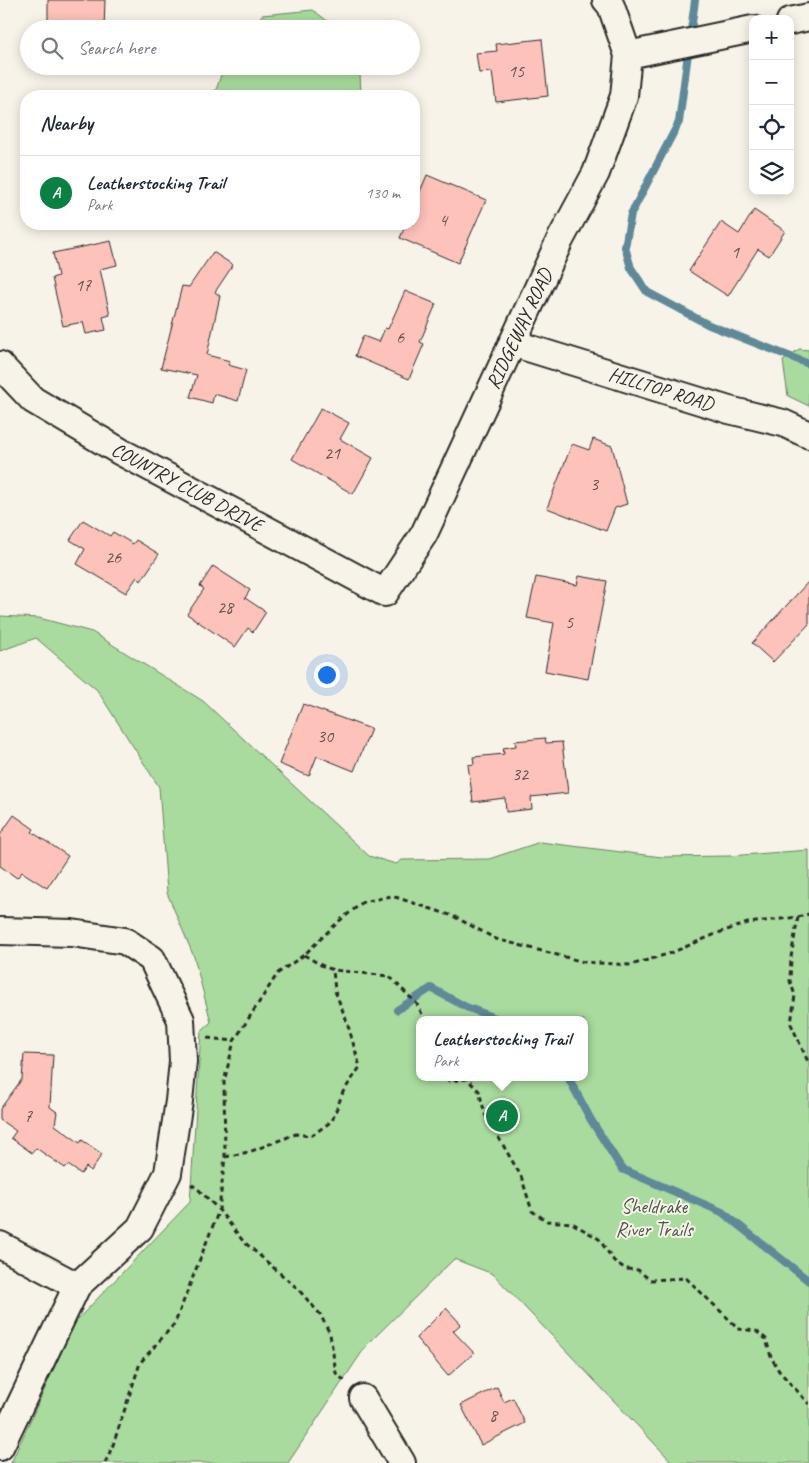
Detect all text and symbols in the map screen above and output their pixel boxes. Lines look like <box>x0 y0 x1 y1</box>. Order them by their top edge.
map controls <box>749 15 794 195</box>
button: + <box>749 15 794 60</box>
search box <box>20 20 420 75</box>
icon: search <box>38 34 66 62</box>
text: Search here <box>78 36 155 60</box>
house number: 15 <box>508 60 525 82</box>
button: − <box>749 60 794 105</box>
button: locate <box>749 105 794 150</box>
text: Nearby <box>40 110 93 136</box>
button: layers <box>749 150 794 195</box>
text: Leatherstocking Trail <box>87 171 225 195</box>
text: A <box>52 183 60 203</box>
text: 130 m <box>366 183 400 203</box>
text: Park <box>87 195 112 215</box>
house number: 4 <box>439 209 449 231</box>
house number: 1 <box>731 241 740 263</box>
street label: RIDGEWAY ROAD <box>480 264 558 393</box>
house number: 17 <box>75 274 92 296</box>
house number: 6 <box>396 326 405 348</box>
street label: HILLTOP ROAD <box>606 361 718 417</box>
street label: COUNTRY CLUB DRIVE <box>107 437 269 539</box>
house number: 21 <box>324 442 341 464</box>
house number: 3 <box>590 473 600 495</box>
house number: 26 <box>105 546 122 568</box>
house number: 28 <box>217 596 235 618</box>
house number: 5 <box>565 611 574 633</box>
your location <box>314 662 340 688</box>
house number: 30 <box>317 725 335 747</box>
house number: 32 <box>512 763 530 785</box>
popup <box>416 1016 588 1081</box>
text: Leatherstocking Trail <box>433 1027 571 1051</box>
text: Park <box>433 1051 459 1071</box>
pin: A <box>486 1097 518 1135</box>
house number: 7 <box>24 1105 33 1127</box>
park label: Sheldrake River Trails <box>616 1194 695 1242</box>
house number: 8 <box>489 1404 499 1426</box>

